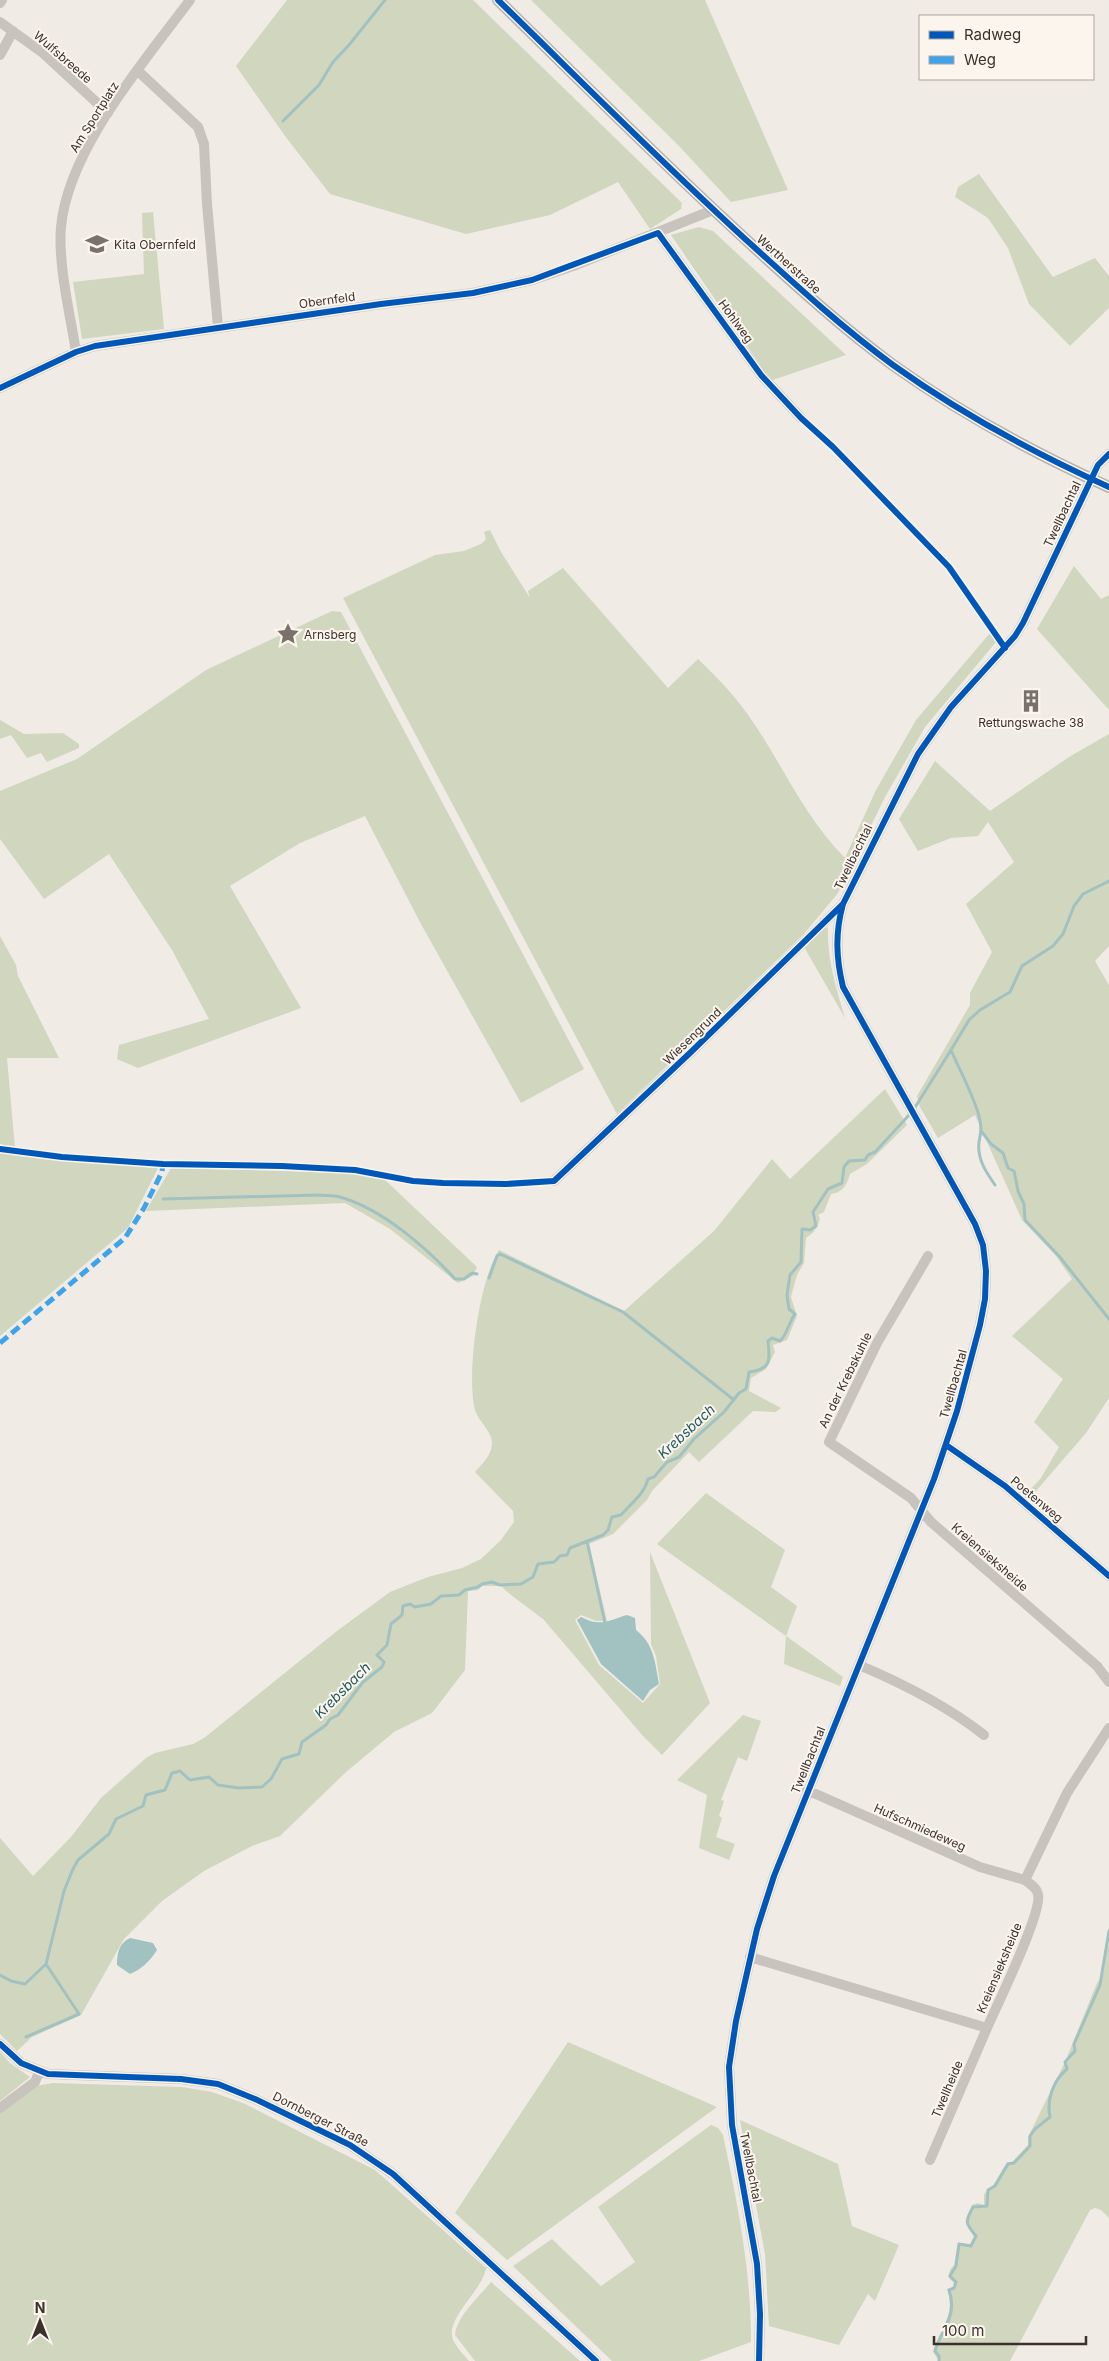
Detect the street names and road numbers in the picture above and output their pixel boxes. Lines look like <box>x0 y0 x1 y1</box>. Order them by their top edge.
street label: Wulfsbreede <box>31 28 95 86</box>
street label: Am Sportplatz <box>66 79 122 155</box>
street label: Wertherstraße <box>754 231 824 297</box>
street label: Obernfeld <box>298 289 356 311</box>
street label: Hohlweg <box>715 296 757 346</box>
street label: Twellbachtal <box>1040 479 1084 549</box>
street label: Twellbachtal <box>831 822 875 892</box>
street label: Wiesengrund <box>660 1004 724 1068</box>
street label: An der Krebskuhle <box>815 1330 875 1430</box>
street label: Twellbachtal <box>936 1348 970 1420</box>
street label: Poetenweg <box>1008 1473 1066 1525</box>
street label: Kreiensieksheide <box>949 1520 1031 1594</box>
street label: Twellbachtal <box>788 1724 828 1796</box>
street label: Hufschmiedeweg <box>872 1800 968 1854</box>
street label: Kreiensieksheide <box>973 1920 1025 2016</box>
street label: Twellheide <box>928 2058 966 2120</box>
street label: Dornberger Straße <box>270 2088 372 2150</box>
street label: Twellbachtal <box>737 2131 765 2203</box>

